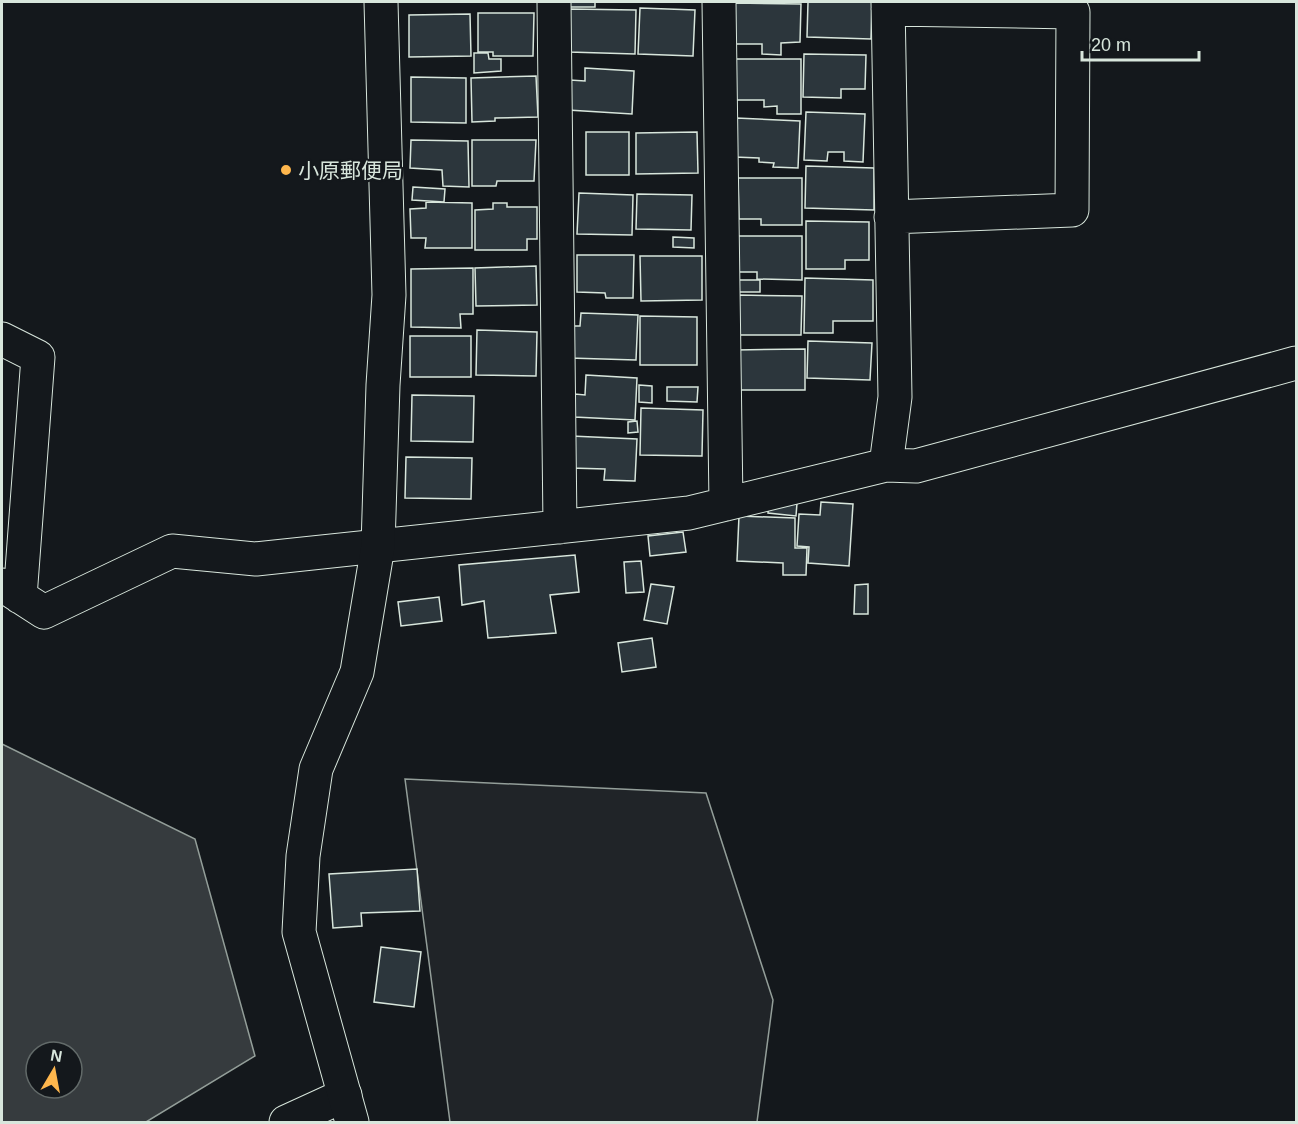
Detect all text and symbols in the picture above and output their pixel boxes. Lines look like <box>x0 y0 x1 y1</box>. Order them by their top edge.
scale bar <box>1082 24 1199 62</box>
text: 20 m <box>1091 35 1131 55</box>
place label: 小原郵便局 <box>298 159 403 182</box>
marker: 小原郵便局 <box>279 163 293 177</box>
north arrow <box>24 1040 84 1100</box>
text: N <box>49 1046 64 1065</box>

